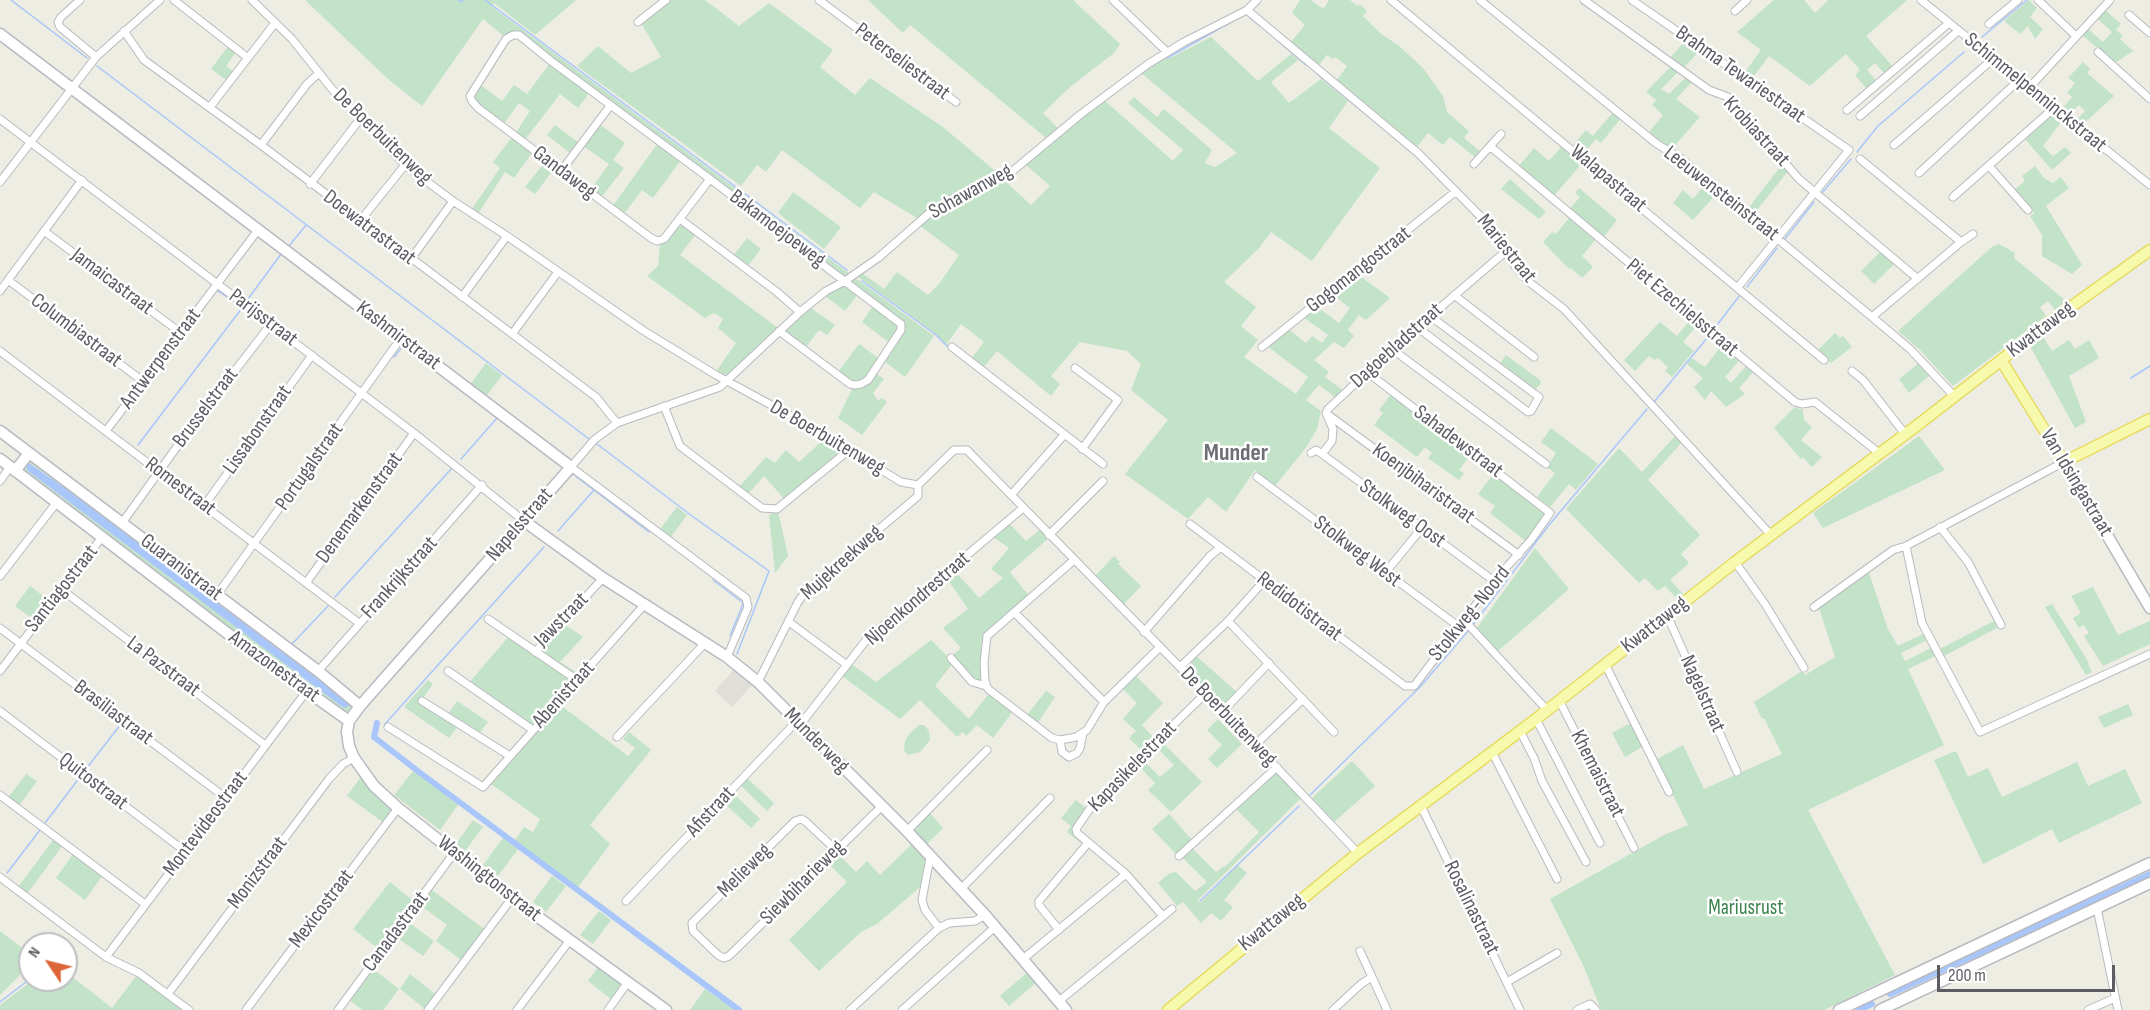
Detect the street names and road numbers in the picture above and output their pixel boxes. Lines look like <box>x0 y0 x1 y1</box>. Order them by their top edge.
street label: Peterseliestraat <box>849 18 955 106</box>
street label: Brahma Tewariestraat <box>1670 21 1810 129</box>
street label: Schimmelpenninckstraat <box>1959 28 2111 158</box>
street label: De Boerbuitenweg <box>327 83 437 191</box>
street label: Krobiastraat <box>1717 92 1795 172</box>
street label: Walapastraat <box>1565 140 1651 218</box>
street label: Gandaweg <box>527 141 601 205</box>
street label: Leeuwensteinstraat <box>1658 141 1784 247</box>
street label: Sohawanweg <box>925 159 1017 225</box>
street label: Doewatrastraat <box>318 185 420 271</box>
street label: Bakamoejoeweg <box>724 185 830 273</box>
street label: Mariestraat <box>1471 210 1541 288</box>
street label: Gogomangostraat <box>1302 221 1416 319</box>
street label: Jamaicastraat <box>66 243 158 321</box>
street label: Piet Ezechielsstraat <box>1621 254 1743 362</box>
street label: Parijsstraat <box>224 284 302 352</box>
street label: Columbiastraat <box>25 289 127 373</box>
street label: Kashmirstraat <box>351 296 445 376</box>
street label: Kwattaweg <box>2002 296 2080 364</box>
street label: Dagoebladstraat <box>1346 298 1448 394</box>
street label: Antwerpenstraat <box>115 304 207 414</box>
street label: Brusselstraat <box>168 363 244 453</box>
street label: Lissabonstraat <box>218 381 298 479</box>
street label: De Boerbuitenweg <box>765 395 889 481</box>
street label: Sahadewstraat <box>1408 400 1508 484</box>
street label: Portugalstraat <box>271 418 349 516</box>
street label: Van Idsingastraat <box>2034 425 2118 541</box>
street label: Koenjbiharistraat <box>1367 438 1479 530</box>
street label: Denemarkenstraat <box>311 448 409 568</box>
street label: Romestraat <box>140 452 220 522</box>
street label: Stolkweg Oost <box>1354 474 1450 554</box>
street label: Napelsstraat <box>481 483 559 567</box>
street label: Stolkweg West <box>1308 511 1406 593</box>
street label: Mujekreekweg <box>796 520 888 606</box>
street label: Guaranistraat <box>135 529 227 607</box>
street label: Frankrijkstraat <box>356 532 444 624</box>
street label: Santiagostraat <box>20 540 104 638</box>
street label: Njoenkondrestraat <box>860 546 976 652</box>
street label: Stolkweg-Noord <box>1424 561 1516 667</box>
street label: Redidotistraat <box>1251 567 1347 647</box>
street label: Jawstraat <box>530 588 594 652</box>
street label: Kwattaweg <box>1617 591 1693 659</box>
street label: Amazonestraat <box>223 625 325 709</box>
street label: La Pazstraat <box>121 631 205 703</box>
street label: Nagelstraat <box>1674 652 1730 736</box>
street label: Abenistraat <box>527 656 601 734</box>
street label: De Boerbuitenweg <box>1174 662 1282 772</box>
street label: Brasiliastraat <box>68 675 158 751</box>
street label: Munderweg <box>778 703 854 779</box>
street label: Kapasikelestraat <box>1084 716 1182 818</box>
street label: Khemaistraat <box>1564 726 1630 822</box>
street label: Quitostraat <box>53 748 133 816</box>
street label: Montevideostraat <box>158 766 254 882</box>
street label: Afistraat <box>681 781 741 843</box>
street label: Washingtonstraat <box>432 831 546 927</box>
street label: Monizstraat <box>223 832 293 914</box>
street label: Siewbiharieweg <box>755 835 851 931</box>
street label: Melieweg <box>713 839 777 903</box>
street label: Rosalinastraat <box>1437 857 1505 959</box>
street label: Mexicostraat <box>284 865 360 953</box>
street label: Canadastraat <box>358 887 434 977</box>
street label: Kwattaweg <box>1234 889 1310 957</box>

